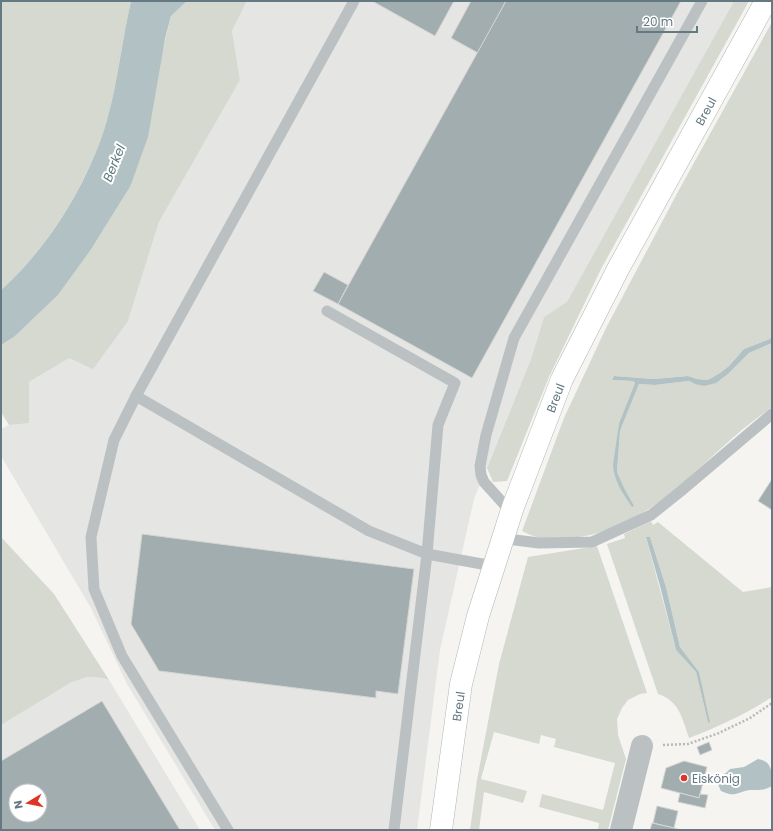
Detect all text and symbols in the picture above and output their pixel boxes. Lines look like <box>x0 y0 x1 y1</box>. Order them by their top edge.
scale bar <box>637 8 697 34</box>
text: 20 m <box>643 13 673 30</box>
street label: Breul <box>691 94 720 128</box>
water label: Berkel <box>98 141 130 185</box>
street label: Breul <box>542 381 568 415</box>
street label: Breul <box>448 690 468 722</box>
place label: Eiskönig <box>692 770 740 787</box>
marker: Eiskönig <box>679 773 689 783</box>
north arrow <box>8 783 48 823</box>
text: N <box>10 799 27 810</box>

